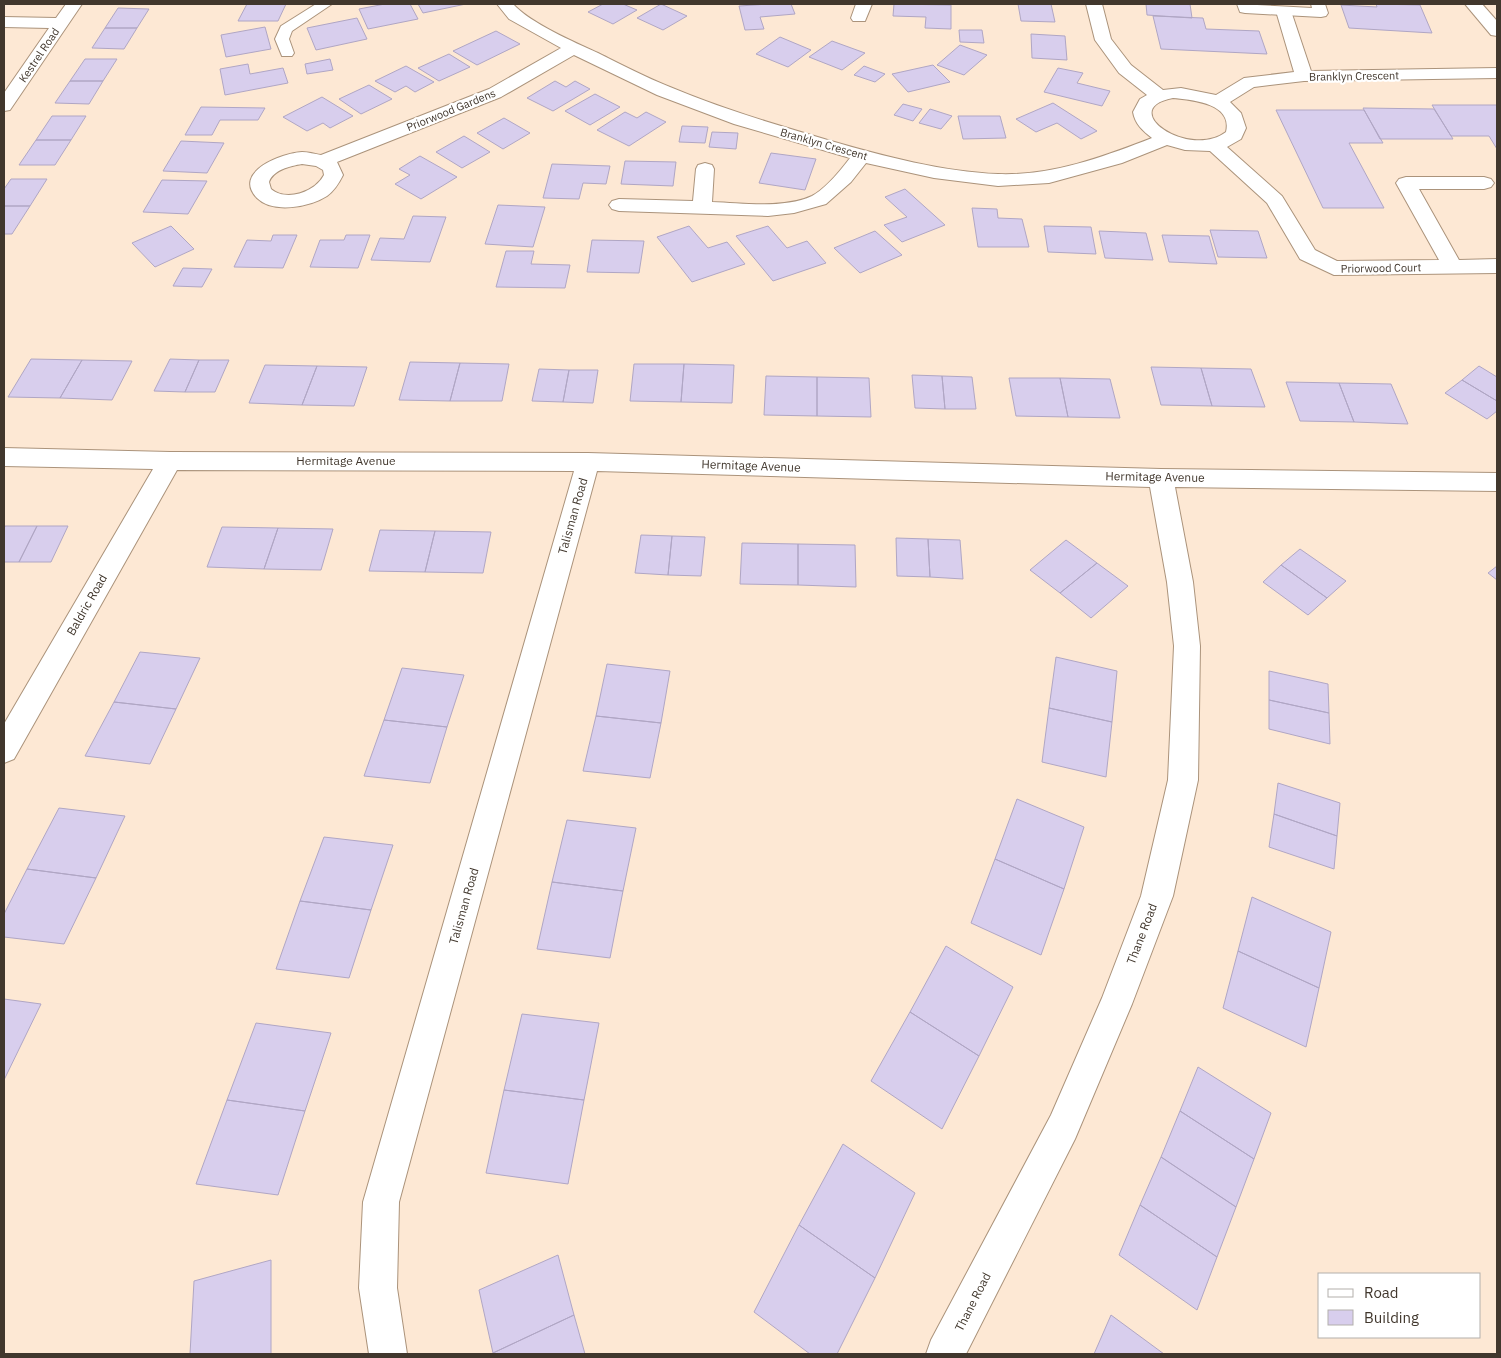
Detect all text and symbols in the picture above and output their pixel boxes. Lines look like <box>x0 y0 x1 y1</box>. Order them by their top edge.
street label: Kestrel Road <box>16 25 62 85</box>
street label: Branklyn Crescent <box>1309 68 1399 84</box>
street label: Priorwood Gardens <box>404 86 498 134</box>
street label: Branklyn Crescent <box>779 125 869 163</box>
street label: Priorwood Court <box>1341 260 1421 276</box>
street label: Hermitage Avenue <box>296 453 396 468</box>
street label: Hermitage Avenue <box>701 456 801 475</box>
street label: Hermitage Avenue <box>1105 468 1205 485</box>
street label: Talisman Road <box>554 476 591 556</box>
street label: Baldric Road <box>63 571 110 638</box>
street label: Talisman Road <box>445 866 482 946</box>
street label: Thane Road <box>1123 901 1160 966</box>
street label: Thane Road <box>951 1270 994 1334</box>
legend <box>1318 1273 1481 1338</box>
text: Road <box>1364 1283 1399 1302</box>
text: Building <box>1364 1308 1419 1327</box>

